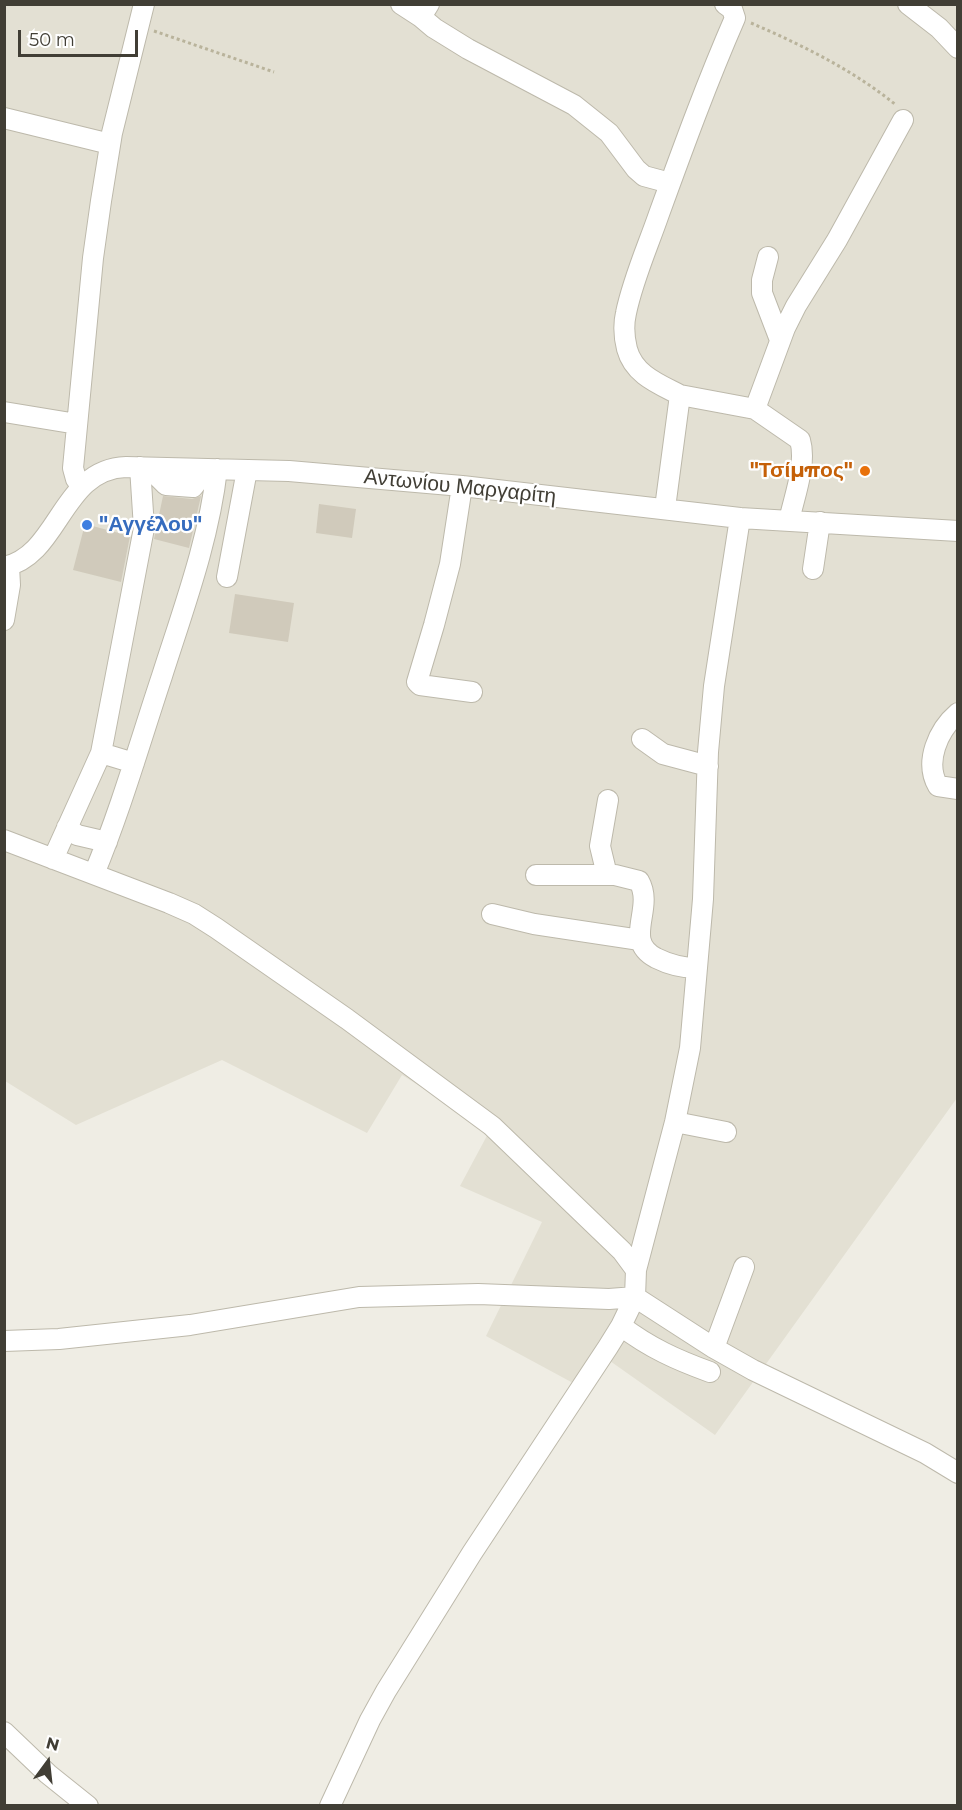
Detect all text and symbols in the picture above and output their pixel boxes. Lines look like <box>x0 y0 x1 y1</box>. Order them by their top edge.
scale bar <box>21 18 141 56</box>
text: 50 m <box>29 29 75 51</box>
place label: "Τσίμπος" <box>750 458 853 484</box>
street label: Αντωνίου Μαργαρίτη <box>363 464 557 510</box>
marker: "Τσίμπος" <box>858 464 872 478</box>
place label: "Αγγέλου" <box>99 512 202 538</box>
marker: "Αγγέλου" <box>80 518 94 532</box>
north arrow <box>18 1732 78 1792</box>
text: N <box>44 1733 61 1755</box>

